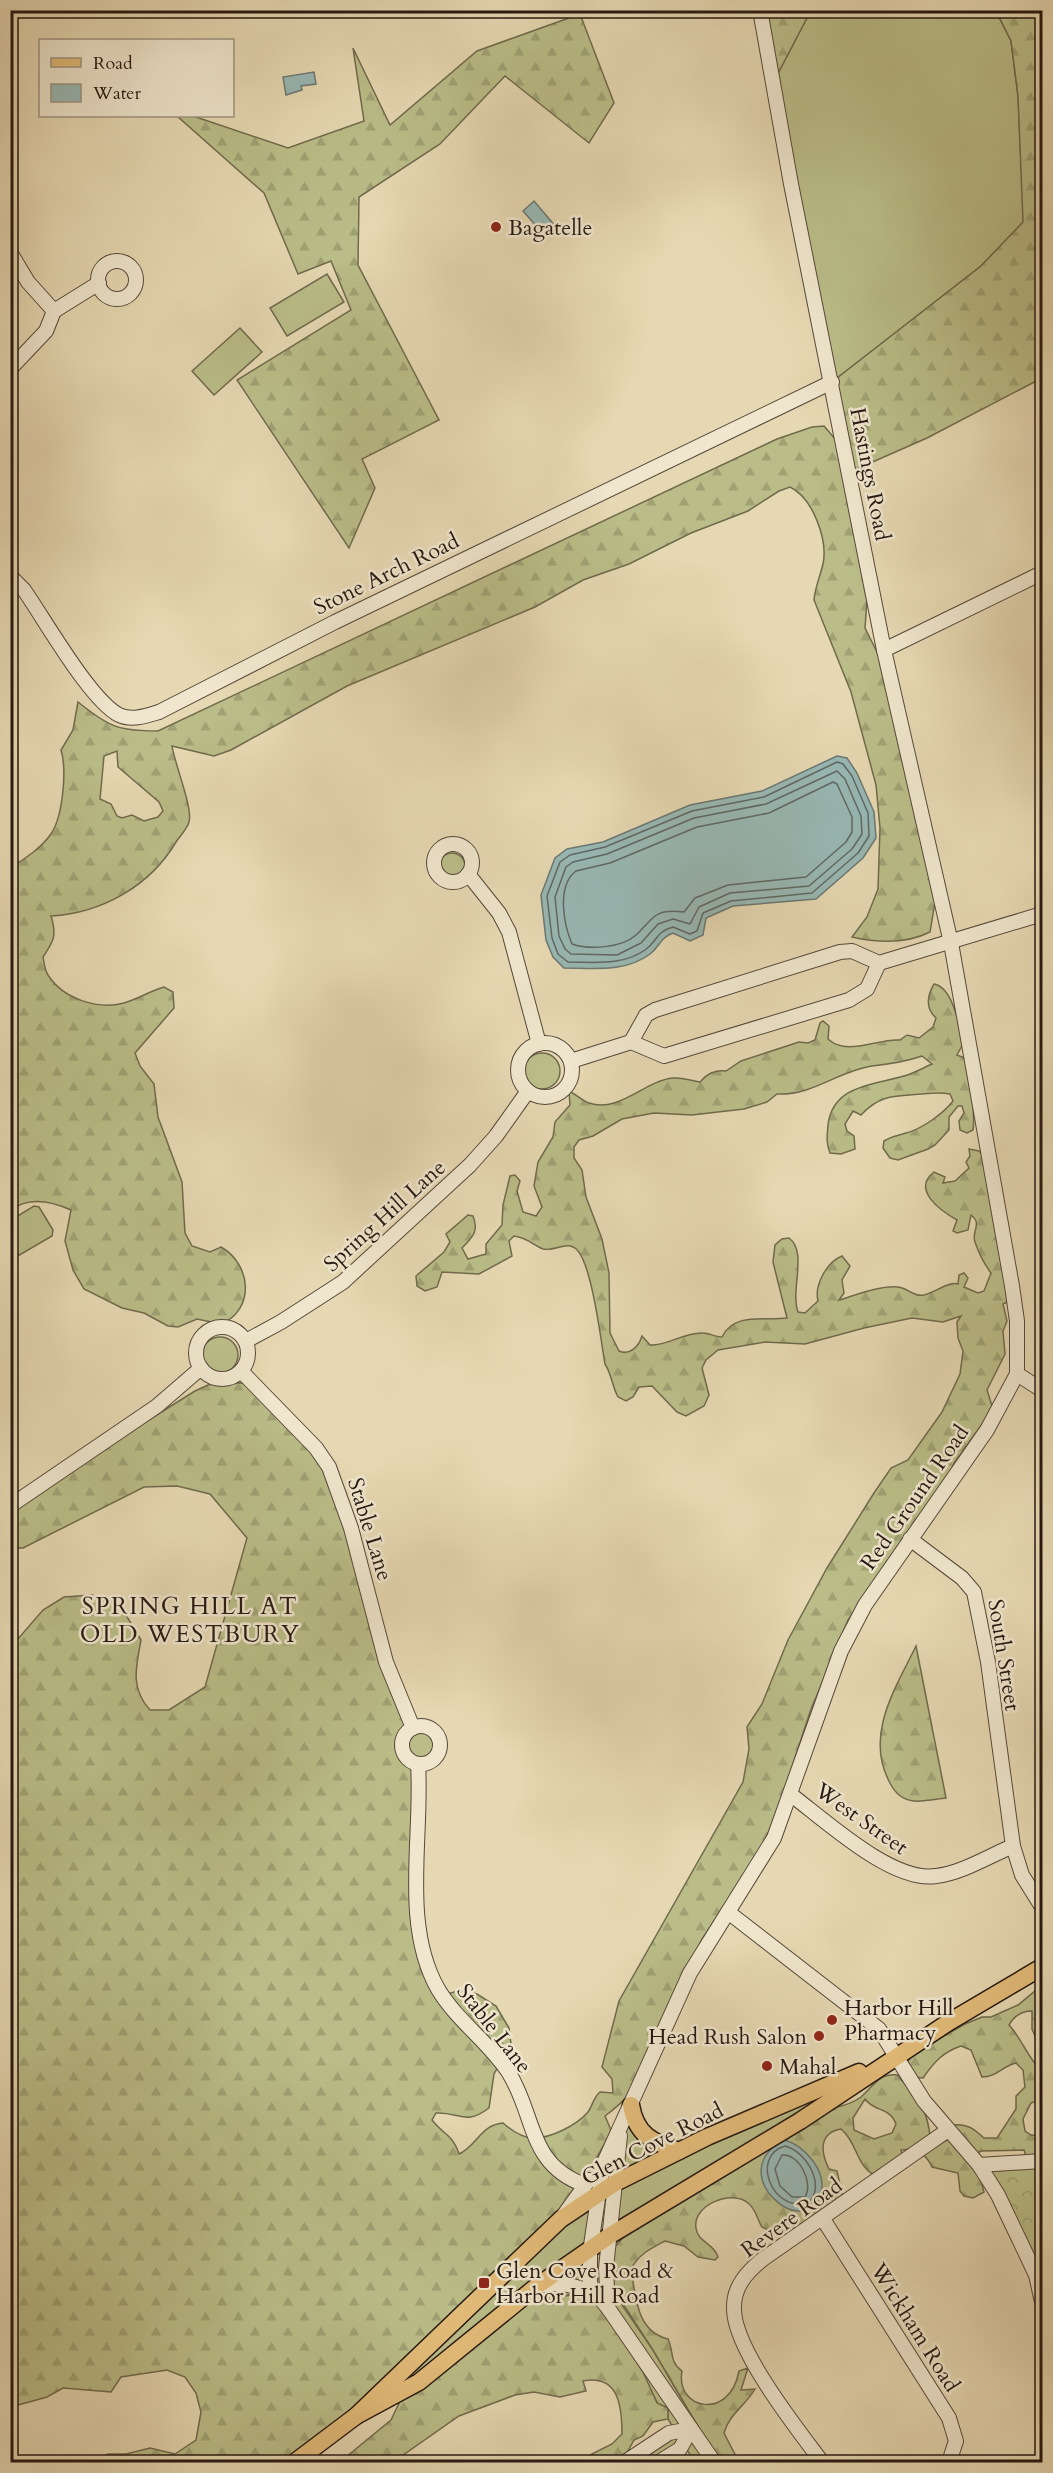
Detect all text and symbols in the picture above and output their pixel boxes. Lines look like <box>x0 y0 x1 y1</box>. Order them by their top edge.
legend <box>39 39 234 117</box>
text: Road <box>93 51 133 76</box>
text: Water <box>92 81 142 106</box>
place label: Bagatelle <box>508 213 592 243</box>
marker: Bagatelle <box>489 220 503 234</box>
street label: Hastings Road <box>842 405 898 544</box>
street label: Stone Arch Road <box>309 526 464 622</box>
street label: Spring Hill Lane <box>317 1153 452 1279</box>
street label: Red Ground Road <box>854 1419 976 1576</box>
street label: Stable Lane <box>340 1474 400 1584</box>
district label: SPRING HILL AT OLD WESTBURY <box>80 1590 300 1651</box>
street label: South Street <box>980 1597 1028 1713</box>
street label: West Street <box>808 1775 914 1862</box>
street label: Stable Lane <box>450 1978 539 2080</box>
place label: Harbor Hill Pharmacy <box>844 1993 954 2048</box>
marker: Harbor Hill Pharmacy <box>825 2013 839 2027</box>
place label: Head Rush Salon <box>648 2022 807 2052</box>
marker: Head Rush Salon <box>812 2029 826 2043</box>
place label: Mahal <box>779 2052 837 2082</box>
marker: Mahal <box>760 2059 774 2073</box>
street label: Glen Cove Road <box>576 2095 729 2193</box>
street label: Revere Road <box>735 2171 849 2265</box>
place label: Glen Cove Road & Harbor Hill Road <box>496 2256 674 2311</box>
street label: Wickham Road <box>863 2257 967 2398</box>
marker: Glen Cove Road & Harbor Hill Road <box>477 2276 491 2290</box>

